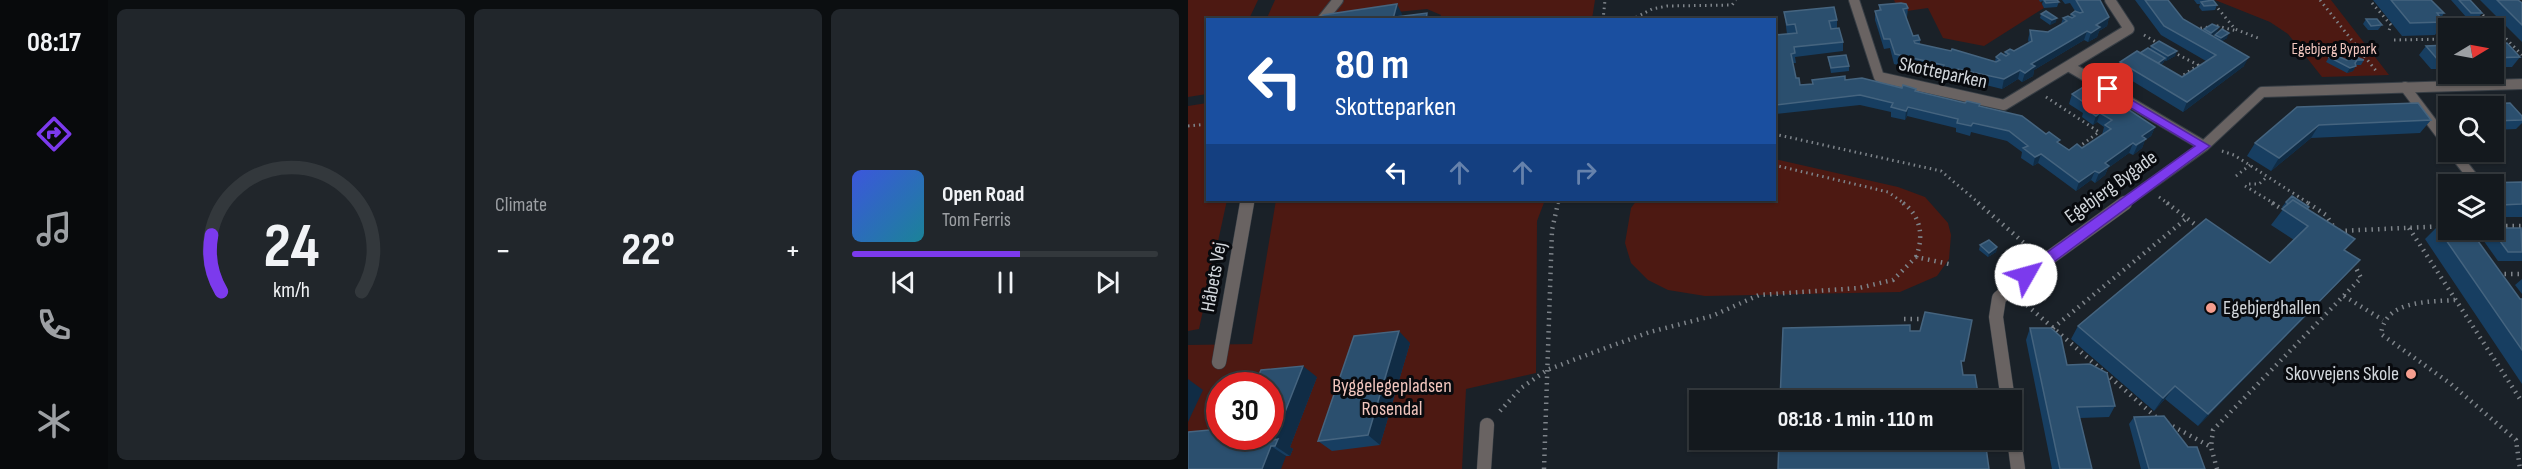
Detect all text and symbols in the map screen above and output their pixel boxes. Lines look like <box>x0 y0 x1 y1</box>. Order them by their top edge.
north arrow <box>2438 18 2504 84</box>
map controls <box>2438 18 2504 240</box>
text: 08:17 <box>27 27 81 59</box>
text: 80 m <box>1335 40 1409 91</box>
park label: Egebjerg Bypark <box>2291 40 2377 59</box>
icon: left <box>1236 42 1314 120</box>
street label: Skotteparken <box>1897 52 1989 94</box>
pin <box>2082 63 2133 114</box>
icon: arrive <box>2091 72 2124 105</box>
text: Skotteparken <box>1335 91 1456 123</box>
button: search <box>2438 96 2504 162</box>
icon: directions <box>33 113 75 155</box>
street label: Egebjerg Bygade <box>2060 145 2162 229</box>
icon: left <box>1380 156 1413 189</box>
icon: ahead <box>1443 156 1476 189</box>
icon: ahead <box>1506 156 1539 189</box>
icon: right <box>1569 156 1602 189</box>
button: layers <box>2438 174 2504 240</box>
text: Open Road <box>942 181 1024 208</box>
text: Climate <box>495 193 547 217</box>
icon: music <box>33 208 75 250</box>
text: Tom Ferris <box>942 208 1011 232</box>
text: 24 <box>263 210 319 285</box>
text: 22° <box>621 223 675 278</box>
text: − <box>495 231 511 271</box>
text: + <box>785 231 801 271</box>
street label: Håbets Vej <box>1196 240 1232 314</box>
position arrow <box>1994 243 2058 307</box>
icon: previous <box>887 266 920 299</box>
icon: pause <box>989 266 1022 299</box>
icon: next <box>1091 266 1124 299</box>
text: km/h <box>272 278 310 303</box>
place label: Egebjerghallen <box>2223 296 2321 320</box>
marker: Egebjerghallen <box>2204 301 2218 315</box>
icon: phone <box>33 304 75 346</box>
place label: Skovvejens Skole <box>2285 362 2399 386</box>
marker: Skovvejens Skole <box>2404 367 2418 381</box>
speed limit sign: 30 <box>1206 372 1284 450</box>
park label: Byggelegepladsen Rosendal <box>1332 374 1452 421</box>
icon: climate <box>33 400 75 442</box>
text: 08:18 · 1 min · 110 m <box>1778 406 1933 433</box>

